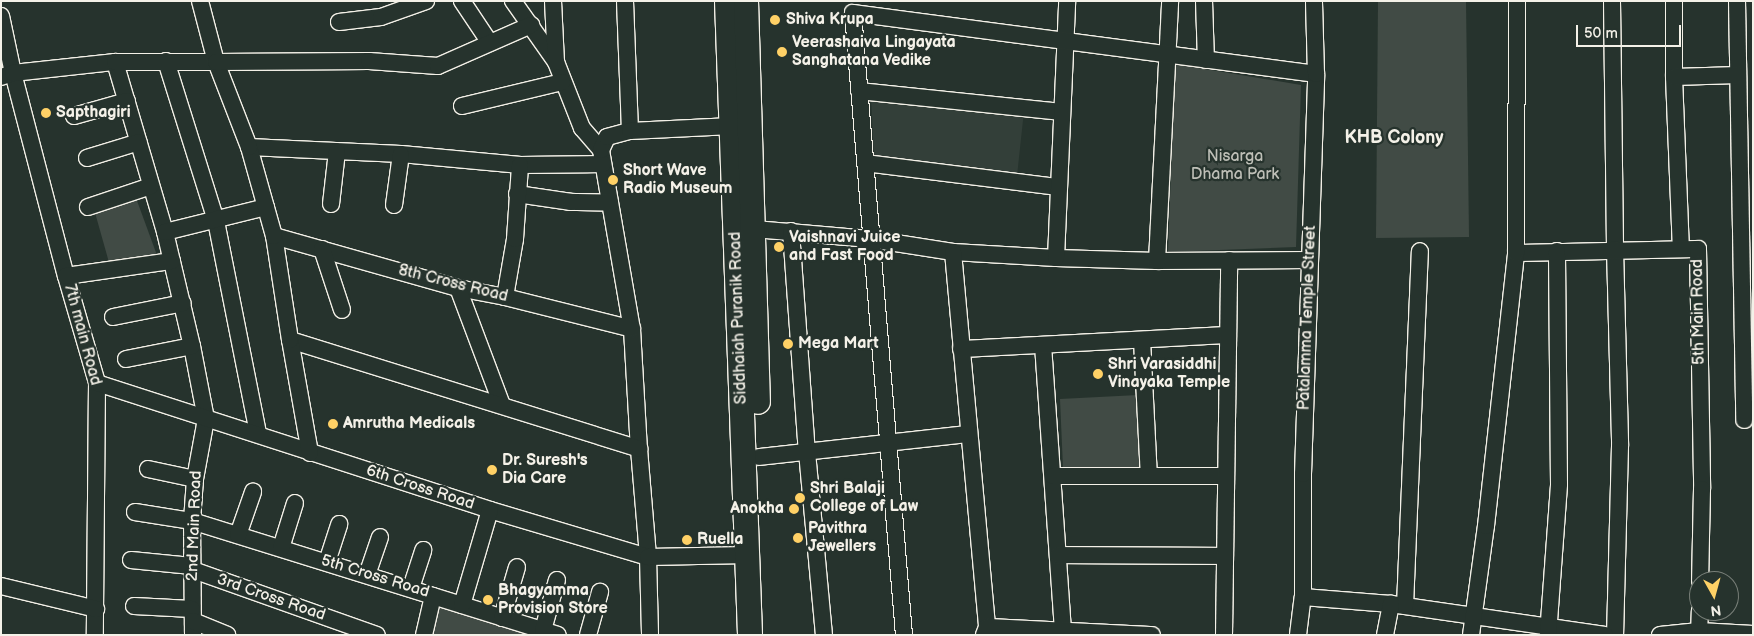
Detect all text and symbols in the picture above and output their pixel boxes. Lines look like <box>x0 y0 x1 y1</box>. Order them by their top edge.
place label: Shiva Krupa <box>786 10 874 30</box>
marker: Shiva Krupa <box>768 13 782 27</box>
scale bar <box>1579 15 1684 47</box>
text: 50 m <box>1584 24 1618 43</box>
place label: Veerashaiva Lingayata Sanghatana Vedike <box>792 33 956 71</box>
marker: Veerashaiva Lingayata Sanghatana Vedike <box>776 46 788 58</box>
place label: Sapthagiri <box>56 103 131 123</box>
marker: Sapthagiri <box>40 107 52 119</box>
district label: KHB Colony <box>1344 127 1444 149</box>
park label: Nisarga Dhama Park <box>1191 147 1279 185</box>
place label: Short Wave Radio Museum <box>623 161 732 199</box>
marker: Short Wave Radio Museum <box>607 174 619 186</box>
street label: Patalamma Temple Street <box>1295 225 1321 411</box>
place label: Vaishnavi Juice and Fast Food <box>789 228 900 266</box>
street label: Siddhaiah Puranik Road <box>726 231 752 405</box>
marker: Vaishnavi Juice and Fast Food <box>773 241 785 253</box>
street label: 5th Main Road <box>1688 259 1710 365</box>
street label: 8th Cross Road <box>396 261 510 307</box>
street label: 7th main Road <box>59 282 105 388</box>
place label: Mega Mart <box>798 334 879 354</box>
marker: Mega Mart <box>782 338 794 350</box>
place label: Shri Varasiddhi Vinayaka Temple <box>1108 355 1230 393</box>
marker: Shri Varasiddhi Vinayaka Temple <box>1092 368 1104 380</box>
place label: Amrutha Medicals <box>343 414 475 434</box>
marker: Amrutha Medicals <box>327 418 339 430</box>
place label: Dr. Suresh's Dia Care <box>502 451 588 489</box>
street label: 6th Cross Road <box>363 461 477 515</box>
marker: Dr. Suresh's Dia Care <box>486 464 498 476</box>
street label: 2nd Main Road <box>183 470 207 582</box>
place label: Shri Balaji College of Law <box>810 479 918 517</box>
marker: Shri Balaji College of Law <box>794 492 806 504</box>
place label: Anokha <box>730 499 784 519</box>
marker: Anokha <box>788 503 800 515</box>
place label: Pavithra Jewellers <box>808 519 876 557</box>
place label: Ruella <box>697 530 743 550</box>
marker: Pavithra Jewellers <box>792 532 804 544</box>
marker: Ruella <box>681 534 693 546</box>
street label: 5th Cross Road <box>319 551 431 603</box>
street label: 3rd Cross Road <box>214 570 328 626</box>
north arrow <box>1689 571 1739 621</box>
place label: Bhagyamma Provision Store <box>498 581 608 619</box>
marker: Bhagyamma Provision Store <box>482 594 494 606</box>
text: N <box>1710 601 1722 619</box>

